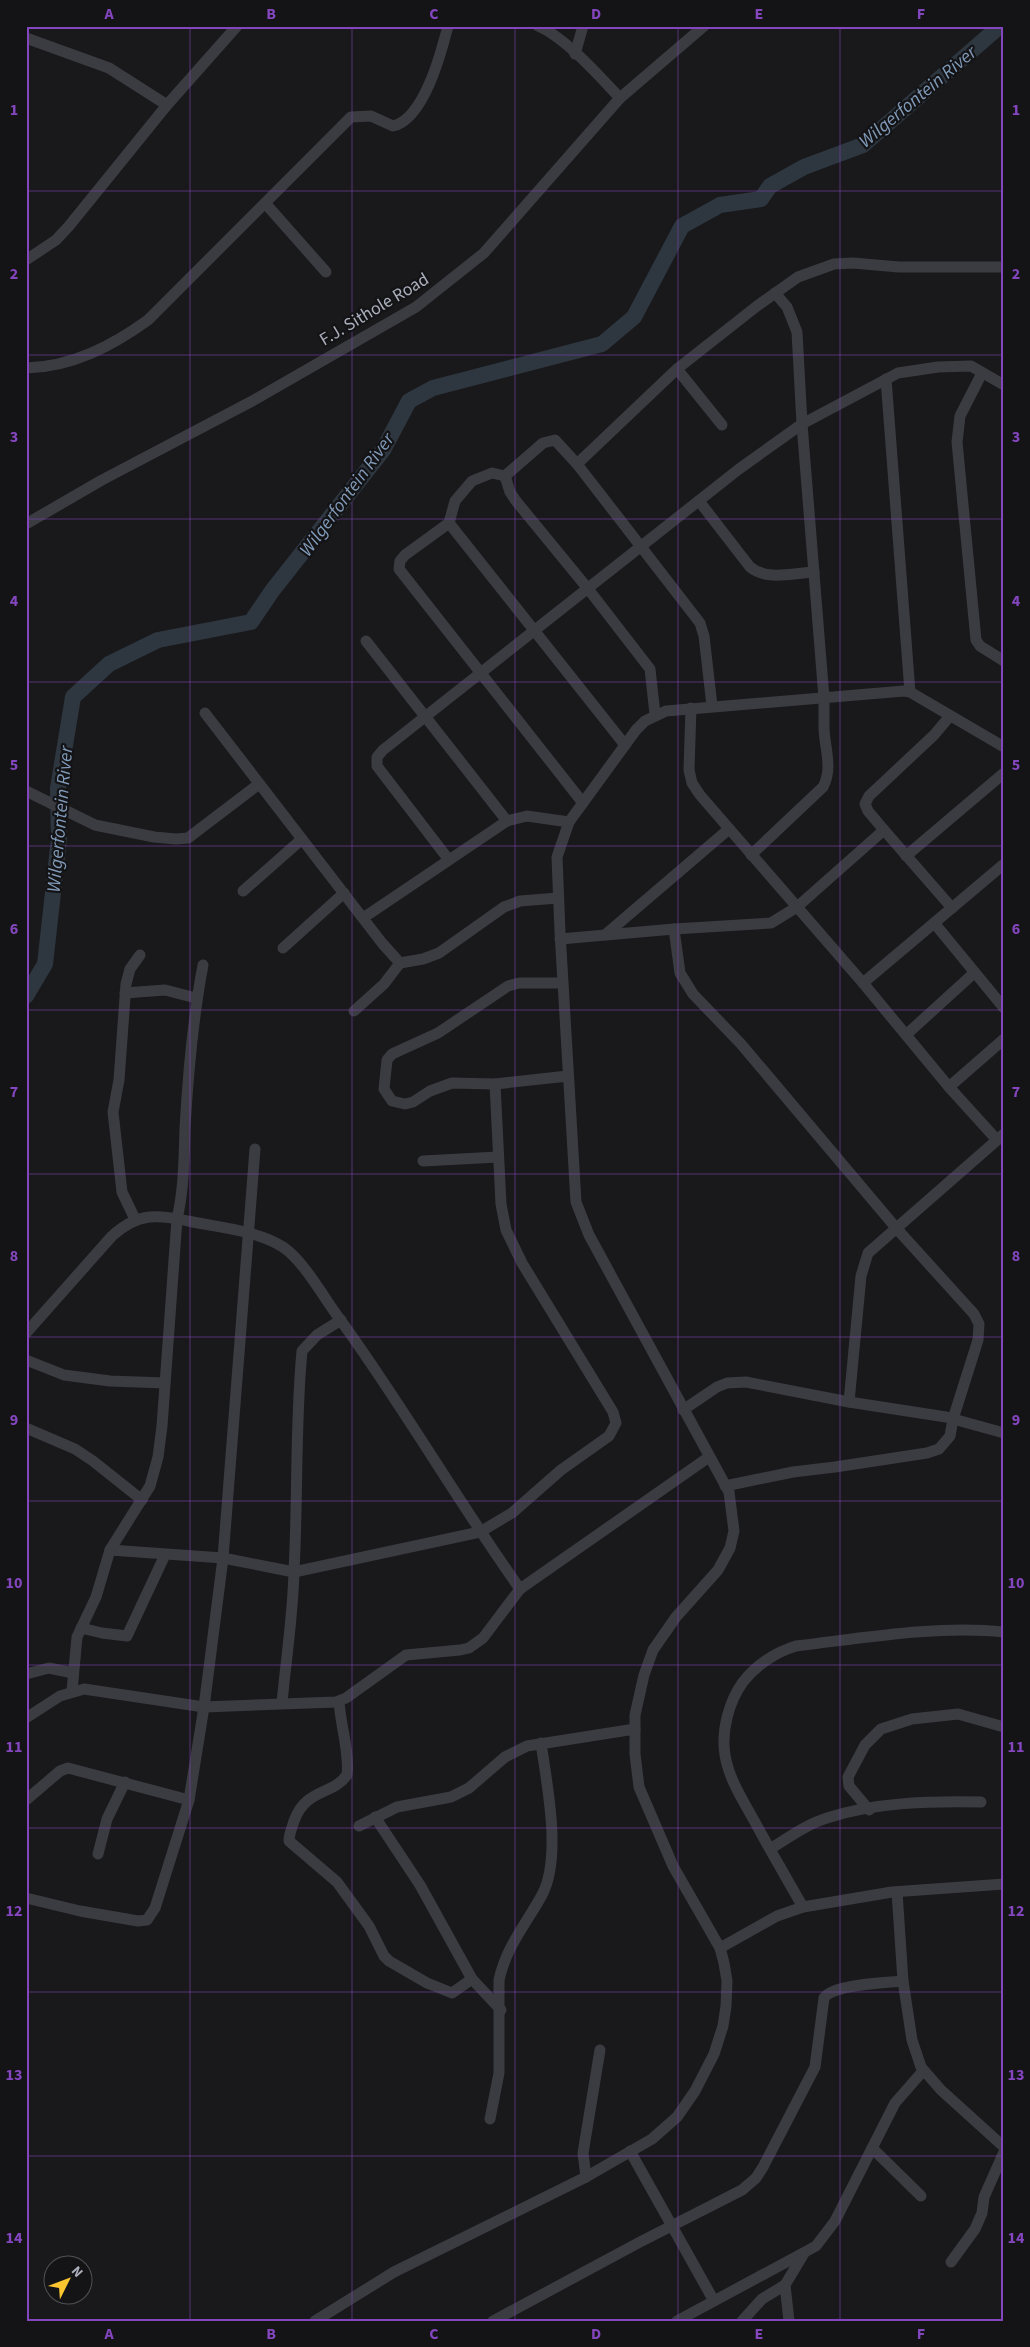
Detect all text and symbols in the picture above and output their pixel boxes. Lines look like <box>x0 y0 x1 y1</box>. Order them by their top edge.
text: A <box>103 3 114 25</box>
text: B <box>266 3 276 25</box>
text: C <box>429 3 439 25</box>
text: D <box>591 3 601 25</box>
text: E <box>755 3 763 25</box>
text: F <box>917 3 925 25</box>
water label: Wilgerfontein River <box>853 39 984 155</box>
text: 1 <box>10 99 18 121</box>
text: 1 <box>1012 99 1020 121</box>
text: 2 <box>10 263 18 285</box>
text: 2 <box>1012 263 1020 285</box>
street label: F.J. Sithole Road <box>315 267 434 352</box>
text: 3 <box>10 426 18 448</box>
water label: Wilgerfontein River <box>293 426 402 562</box>
text: 3 <box>1012 426 1020 448</box>
text: 4 <box>10 590 19 612</box>
text: 4 <box>1012 590 1021 612</box>
water label: Wilgerfontein River <box>41 743 80 893</box>
text: 5 <box>10 754 18 776</box>
text: 5 <box>1012 754 1020 776</box>
text: 6 <box>10 918 18 940</box>
text: 6 <box>1012 918 1020 940</box>
text: 7 <box>10 1081 18 1103</box>
text: 7 <box>1012 1081 1020 1103</box>
text: 8 <box>10 1245 18 1267</box>
text: 8 <box>1012 1245 1020 1267</box>
text: 9 <box>10 1409 18 1431</box>
text: 9 <box>1012 1409 1020 1431</box>
text: 10 <box>6 1572 22 1594</box>
text: 10 <box>1008 1572 1024 1594</box>
text: 11 <box>6 1736 22 1758</box>
text: 11 <box>1008 1736 1024 1758</box>
text: 12 <box>6 1900 22 1922</box>
text: 12 <box>1008 1900 1024 1922</box>
text: 13 <box>6 2064 22 2086</box>
text: 13 <box>1008 2064 1024 2086</box>
text: 14 <box>6 2227 23 2249</box>
text: 14 <box>1008 2227 1025 2249</box>
north arrow <box>42 2254 92 2304</box>
text: N <box>66 2262 87 2282</box>
text: A <box>103 2323 114 2345</box>
text: B <box>266 2323 276 2345</box>
text: C <box>429 2323 439 2345</box>
text: D <box>591 2323 601 2345</box>
text: E <box>755 2323 763 2345</box>
text: F <box>917 2323 925 2345</box>

